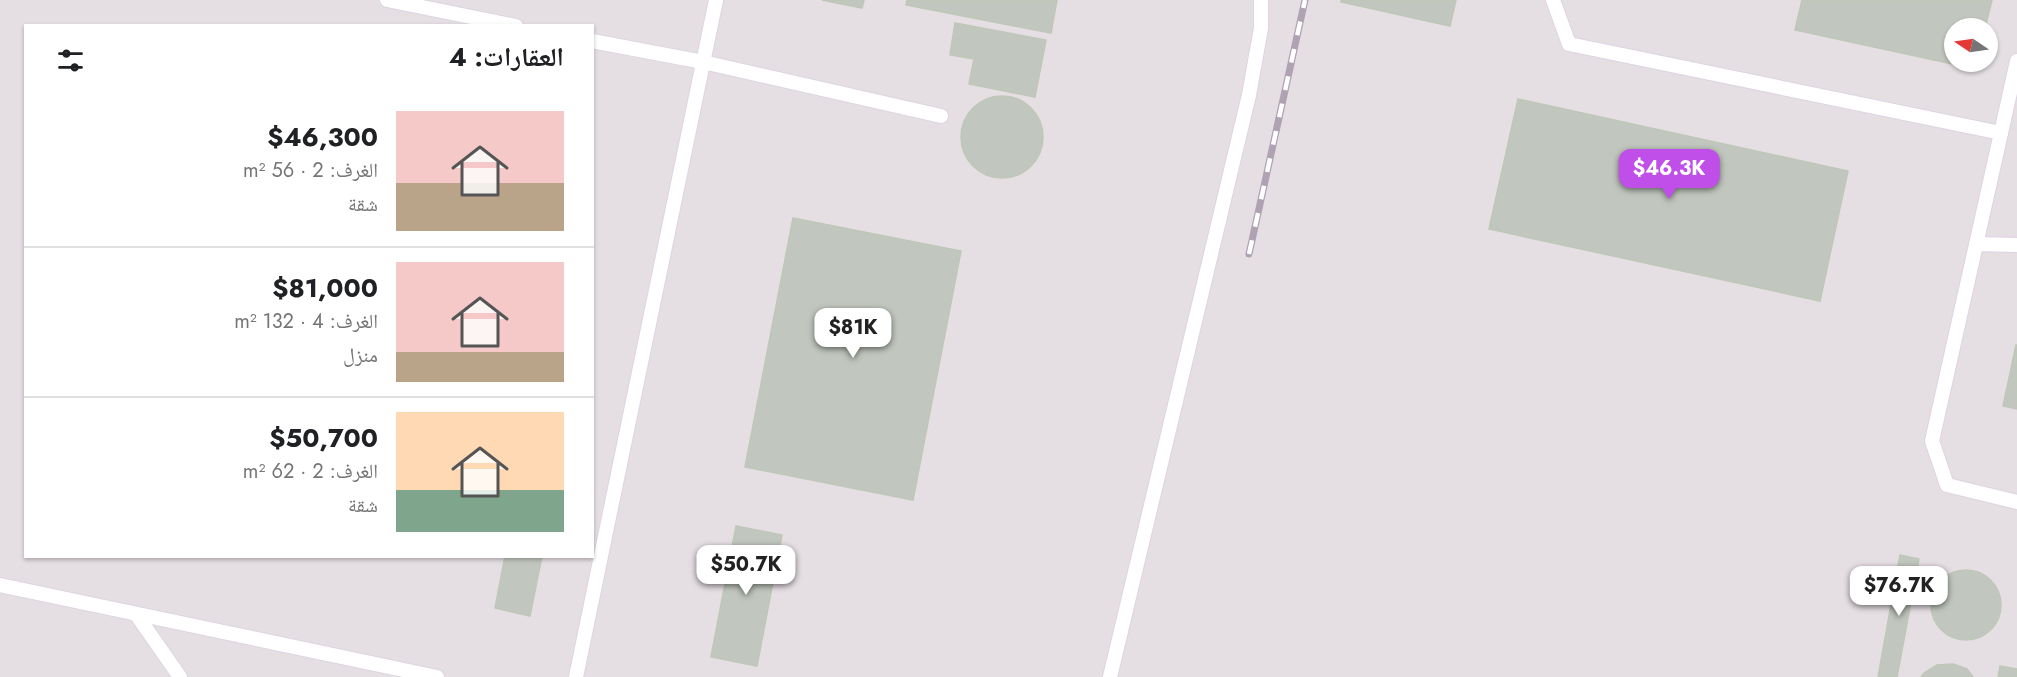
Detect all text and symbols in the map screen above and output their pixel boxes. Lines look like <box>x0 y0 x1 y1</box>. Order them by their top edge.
north arrow <box>1944 18 1998 72</box>
map controls <box>1944 18 1998 72</box>
text: العقارات: 4 <box>449 38 564 76</box>
icon: filters <box>54 44 87 77</box>
text: $46,300 <box>267 118 378 156</box>
icon: home <box>444 135 516 207</box>
pin: $46.3K <box>1620 149 1718 200</box>
text: $46.3K <box>1633 154 1705 183</box>
text: الغرف: 2 · 56 m² <box>243 156 378 185</box>
text: شقة <box>348 190 378 219</box>
text: $81,000 <box>272 269 378 307</box>
icon: home <box>444 286 516 358</box>
text: الغرف: 4 · 132 m² <box>234 307 378 336</box>
pin: $81K <box>817 308 889 359</box>
text: $81K <box>828 313 878 342</box>
text: منزل <box>343 341 378 370</box>
text: $50,700 <box>269 419 378 457</box>
icon: home <box>444 436 516 508</box>
text: الغرف: 2 · 62 m² <box>243 457 378 486</box>
text: شقة <box>348 491 378 520</box>
pin: $50.7K <box>697 545 795 596</box>
text: $50.7K <box>710 550 782 579</box>
pin: $76.7K <box>1850 566 1948 617</box>
text: $76.7K <box>1864 571 1934 600</box>

